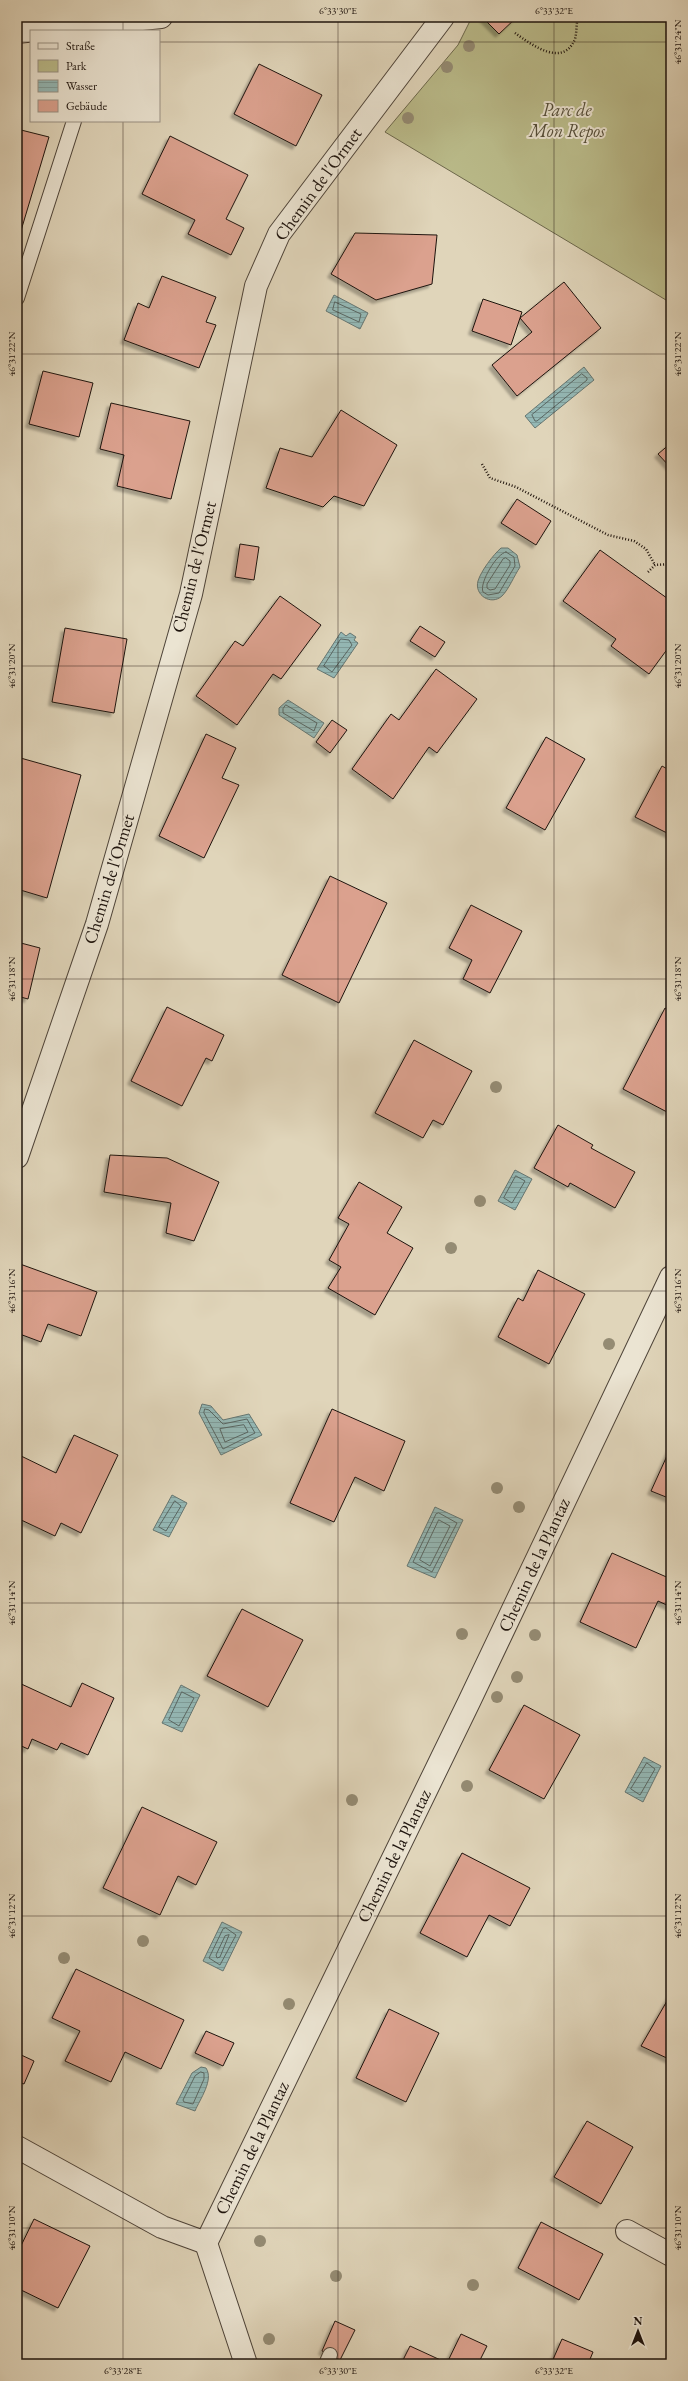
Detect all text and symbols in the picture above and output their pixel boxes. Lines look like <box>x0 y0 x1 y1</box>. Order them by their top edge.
text: 6°33'30"E <box>319 4 357 17</box>
text: 6°33'32"E <box>535 4 573 17</box>
text: 46°31'24"N <box>671 19 684 64</box>
legend <box>30 30 160 122</box>
text: Straße <box>66 38 95 54</box>
text: Park <box>66 58 87 74</box>
text: Wasser <box>66 78 97 94</box>
text: Gebäude <box>66 98 108 114</box>
park label: Parc de Mon Repos <box>528 98 606 143</box>
street label: Chemin de l'Ormet <box>269 122 367 245</box>
text: 46°31'22"N <box>5 331 18 376</box>
text: 46°31'22"N <box>671 331 684 376</box>
street label: Chemin de l'Ormet <box>166 498 221 635</box>
text: 46°31'20"N <box>5 643 18 688</box>
text: 46°31'20"N <box>671 643 684 688</box>
street label: Chemin de l'Ormet <box>78 811 139 947</box>
text: 46°31'18"N <box>5 956 18 1001</box>
text: 46°31'18"N <box>671 956 684 1001</box>
text: 46°31'16"N <box>5 1268 18 1313</box>
text: 46°31'16"N <box>671 1268 684 1313</box>
street label: Chemin de la Plantaz <box>492 1494 575 1636</box>
text: 46°31'14"N <box>5 1580 18 1625</box>
text: 46°31'14"N <box>671 1580 684 1625</box>
street label: Chemin de la Plantaz <box>351 1785 436 1926</box>
text: 46°31'12"N <box>5 1893 18 1938</box>
text: 46°31'12"N <box>671 1893 684 1938</box>
street label: Chemin de la Plantaz <box>209 2077 294 2218</box>
text: 46°31'10"N <box>5 2205 18 2250</box>
text: 46°31'10"N <box>671 2205 684 2250</box>
north arrow <box>618 2311 658 2351</box>
text: N <box>634 2314 643 2328</box>
text: 6°33'28"E <box>104 2364 142 2377</box>
text: 6°33'30"E <box>319 2364 357 2377</box>
text: 6°33'32"E <box>535 2364 573 2377</box>

